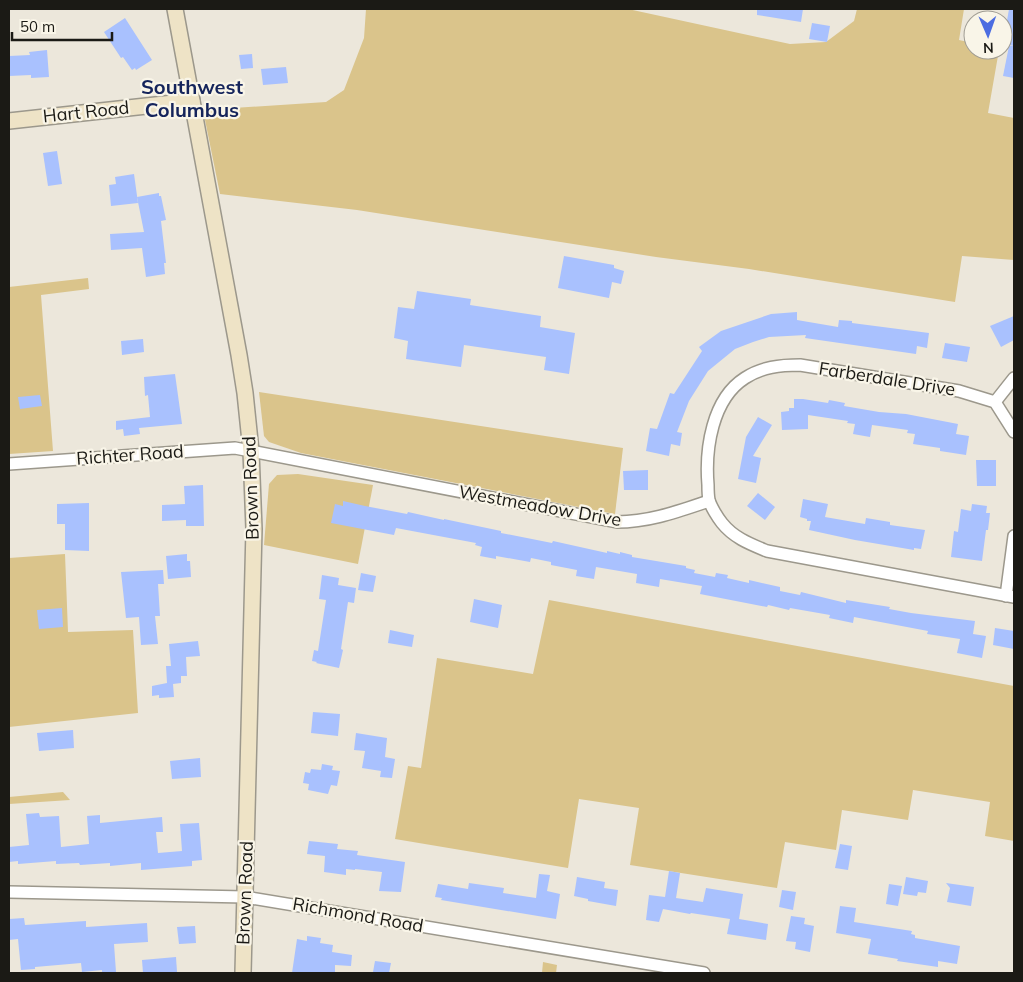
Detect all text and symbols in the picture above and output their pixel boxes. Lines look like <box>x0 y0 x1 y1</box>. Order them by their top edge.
scale bar <box>12 10 112 42</box>
north arrow <box>963 10 1013 60</box>
text: 50 m <box>20 17 55 36</box>
text: N <box>983 39 994 57</box>
district label: Southwest Columbus <box>141 74 243 122</box>
street label: Hart Road <box>42 96 130 127</box>
street label: Farberdale Drive <box>817 356 957 401</box>
street label: Brown Road <box>237 436 264 540</box>
street label: Richter Road <box>76 439 184 470</box>
street label: Westmeadow Drive <box>457 480 623 531</box>
street label: Brown Road <box>231 841 258 945</box>
street label: Richmond Road <box>291 892 425 937</box>

